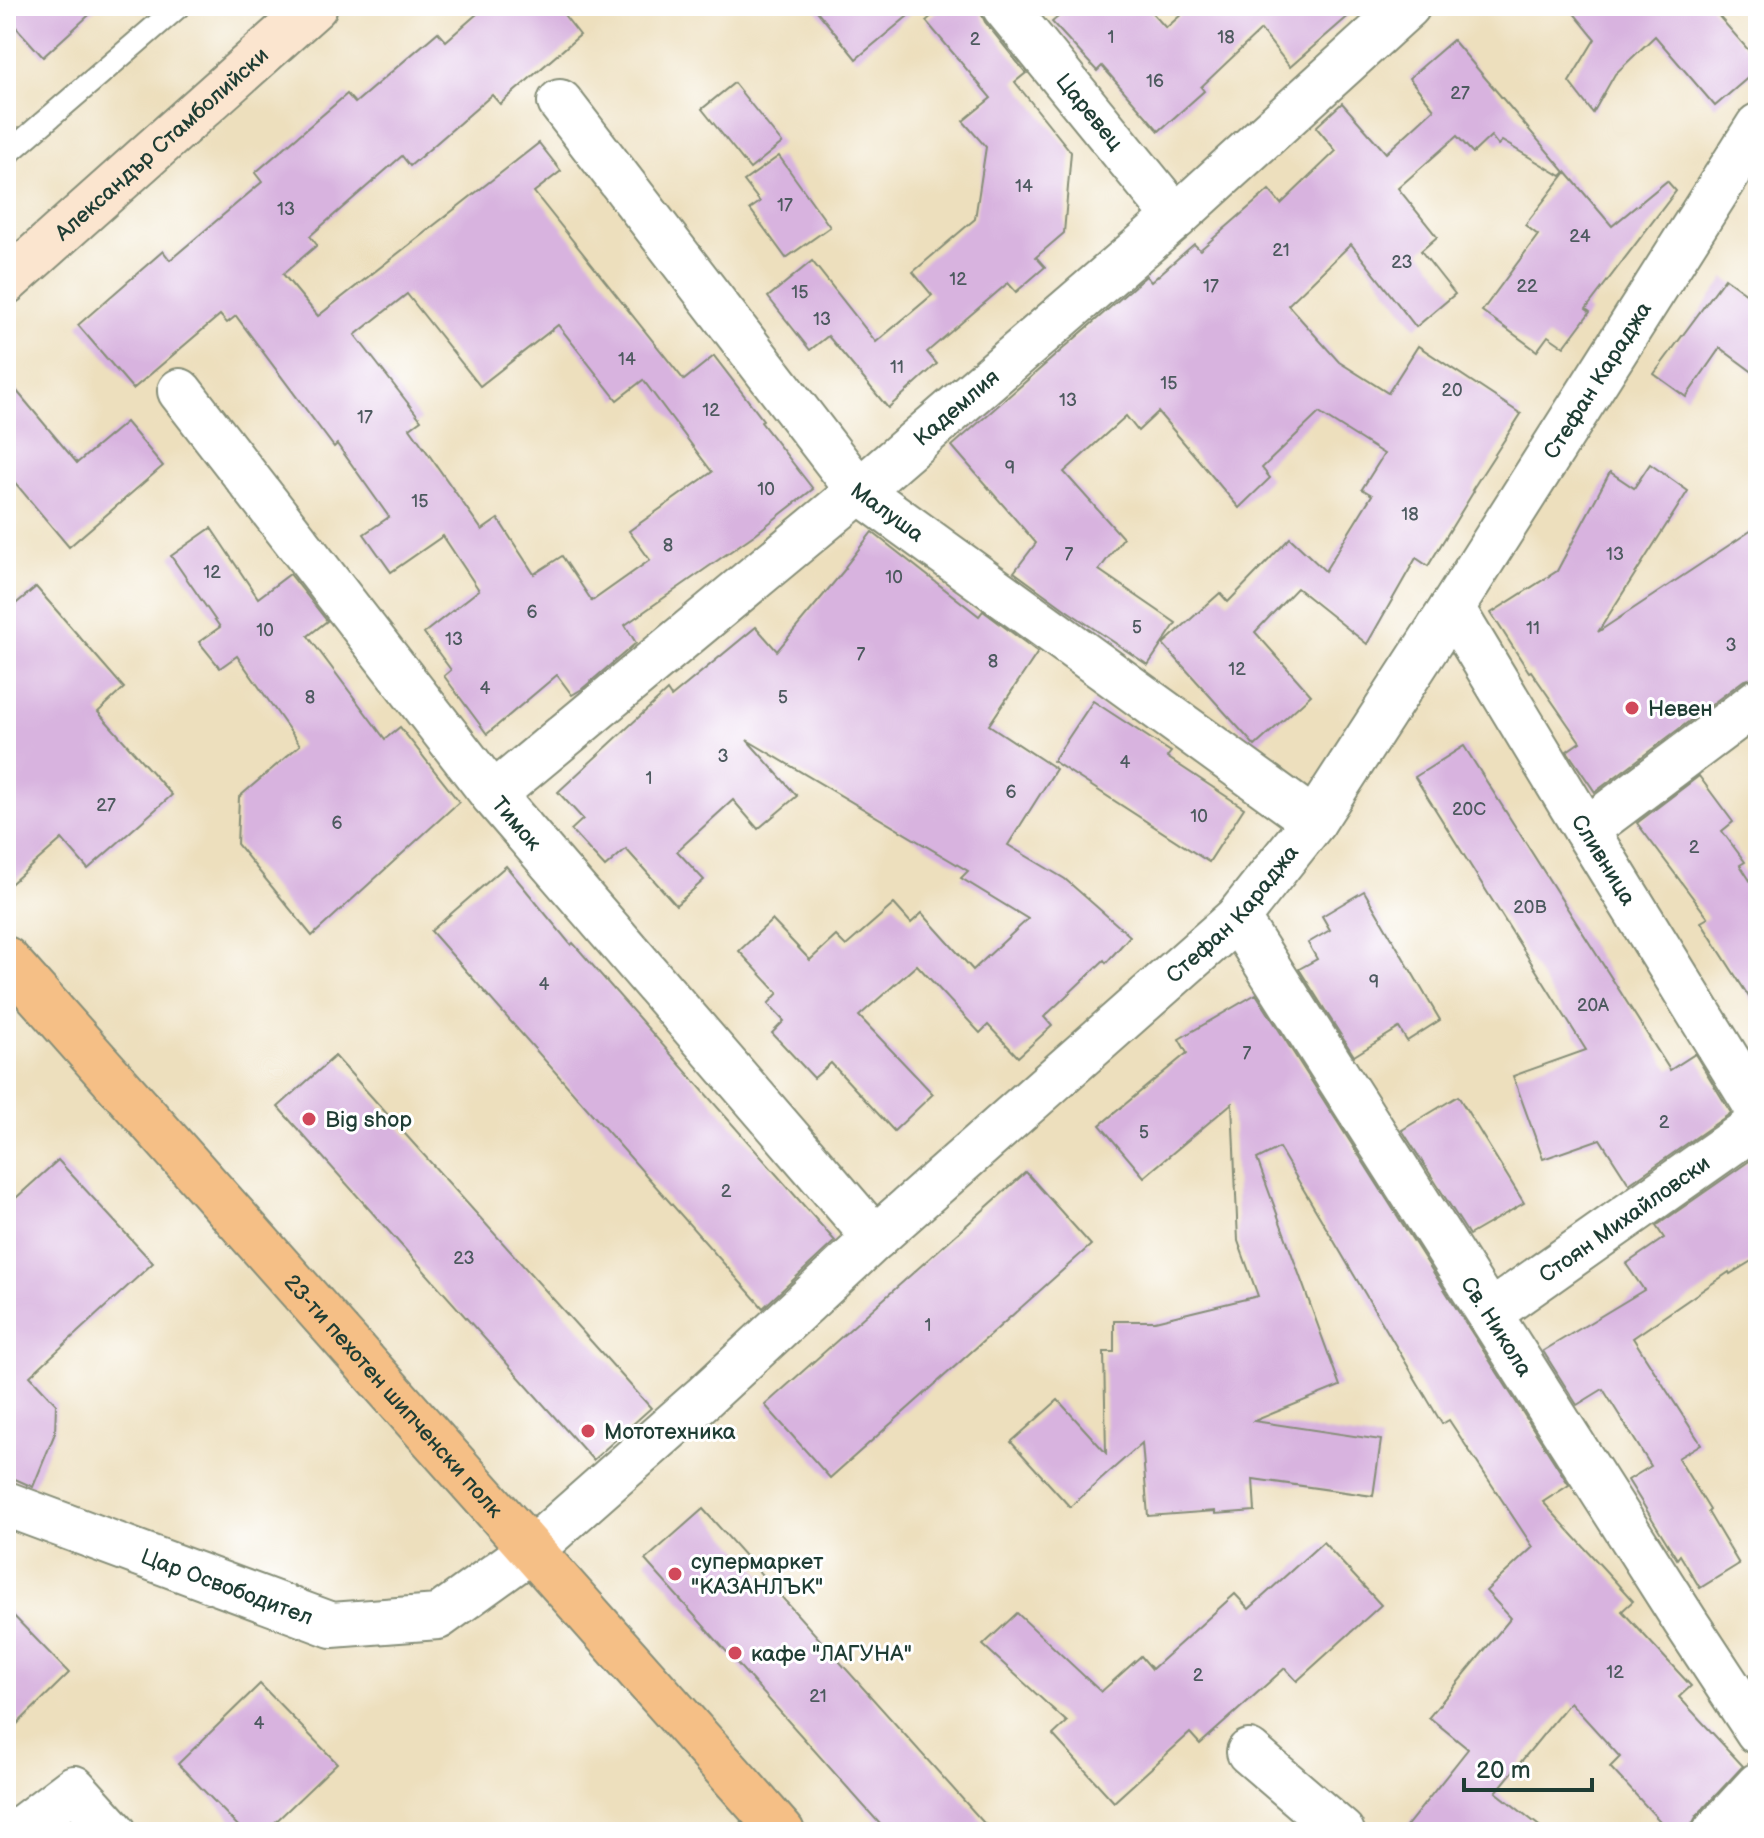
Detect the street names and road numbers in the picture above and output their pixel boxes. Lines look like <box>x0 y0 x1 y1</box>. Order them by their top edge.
street label: Александър Стамболийски <box>49 42 275 248</box>
street label: Царевец <box>1049 68 1128 156</box>
street label: Стефан Караджа <box>1538 297 1658 465</box>
street label: Кадемлия <box>909 364 1005 453</box>
street label: Малуша <box>845 477 929 549</box>
street label: Тимок <box>485 791 547 857</box>
street label: Сливница <box>1565 810 1641 911</box>
street label: Стефан Караджа <box>1161 840 1305 989</box>
street label: Стоян Михайловски <box>1534 1150 1716 1289</box>
street label: 23-ти пехотен шипченски полк <box>278 1269 508 1524</box>
street label: Св. Никола <box>1454 1272 1538 1382</box>
street label: Цар Освободител <box>137 1543 317 1632</box>

